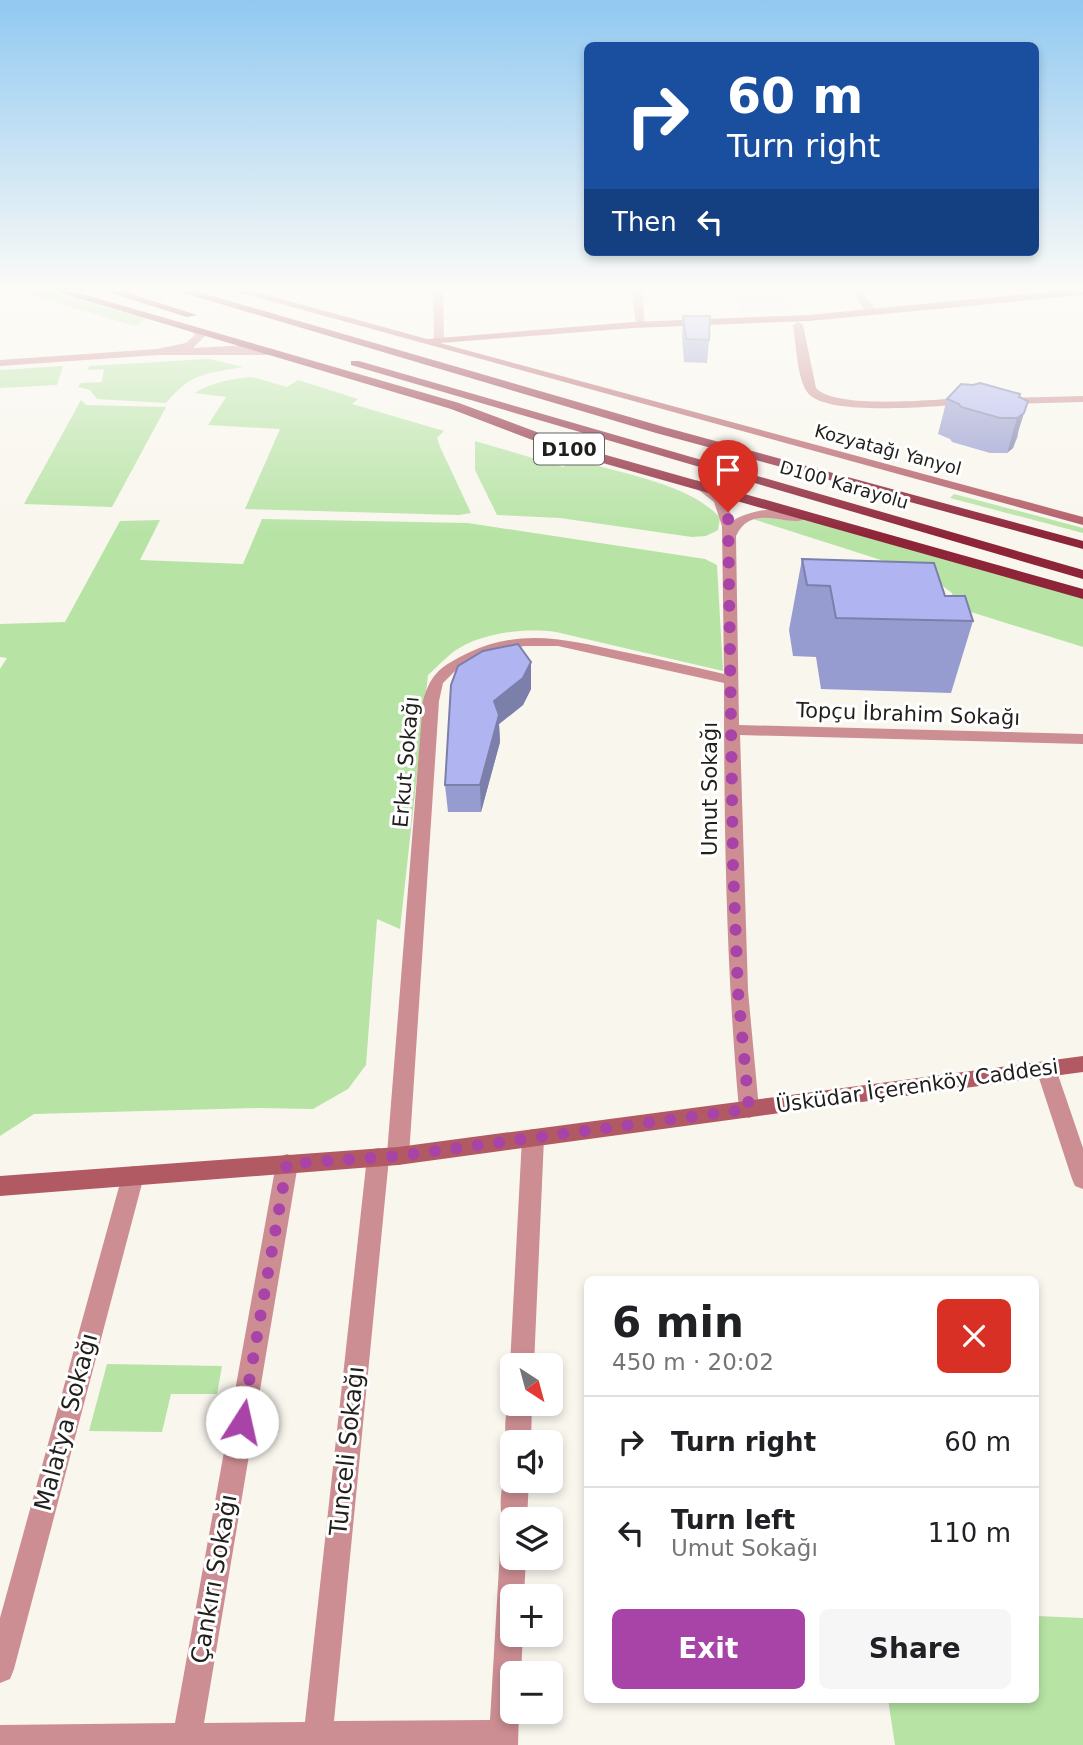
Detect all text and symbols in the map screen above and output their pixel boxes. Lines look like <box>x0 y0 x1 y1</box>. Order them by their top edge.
text: 60 m <box>727 68 863 125</box>
icon: right <box>612 70 703 161</box>
text: Turn right <box>727 127 880 165</box>
icon: left <box>691 203 729 241</box>
text: Then <box>612 207 677 237</box>
street label: Kozyatağı Yanyol <box>813 420 964 479</box>
road number: D100 <box>534 433 604 464</box>
pin <box>698 440 758 512</box>
icon: arrive <box>709 451 747 489</box>
street label: D100 Karayolu <box>777 456 911 513</box>
street label: Erkut Sokağı <box>388 695 424 829</box>
street label: Topçu İbrahim Sokağı <box>795 697 1021 730</box>
street label: Umut Sokağı <box>698 722 722 856</box>
street label: Üsküdar İçerenköy Caddesi <box>774 1053 1060 1118</box>
text: 6 min <box>612 1298 744 1347</box>
button: close <box>937 1299 1011 1373</box>
street label: Malatya Sokağı <box>29 1330 103 1514</box>
text: 450 m · 20:02 <box>612 1349 774 1375</box>
north arrow <box>500 1353 564 1416</box>
map controls <box>500 1353 563 1724</box>
street label: Tunceli Sokağı <box>324 1365 370 1538</box>
position arrow <box>205 1385 279 1459</box>
icon: right <box>612 1423 650 1461</box>
text: Turn right <box>671 1427 816 1457</box>
text: 60 m <box>944 1427 1011 1457</box>
button: sound <box>500 1430 563 1493</box>
street label: Çankırı Sokağı <box>185 1492 243 1666</box>
text: Turn left <box>671 1505 795 1535</box>
button: layers <box>500 1507 563 1570</box>
icon: left <box>612 1514 650 1552</box>
text: 110 m <box>928 1518 1011 1548</box>
text: Umut Sokağı <box>671 1535 818 1561</box>
button: + <box>500 1584 563 1647</box>
button: Exit <box>612 1609 805 1689</box>
button: Share <box>819 1609 1011 1689</box>
button: − <box>500 1661 563 1724</box>

